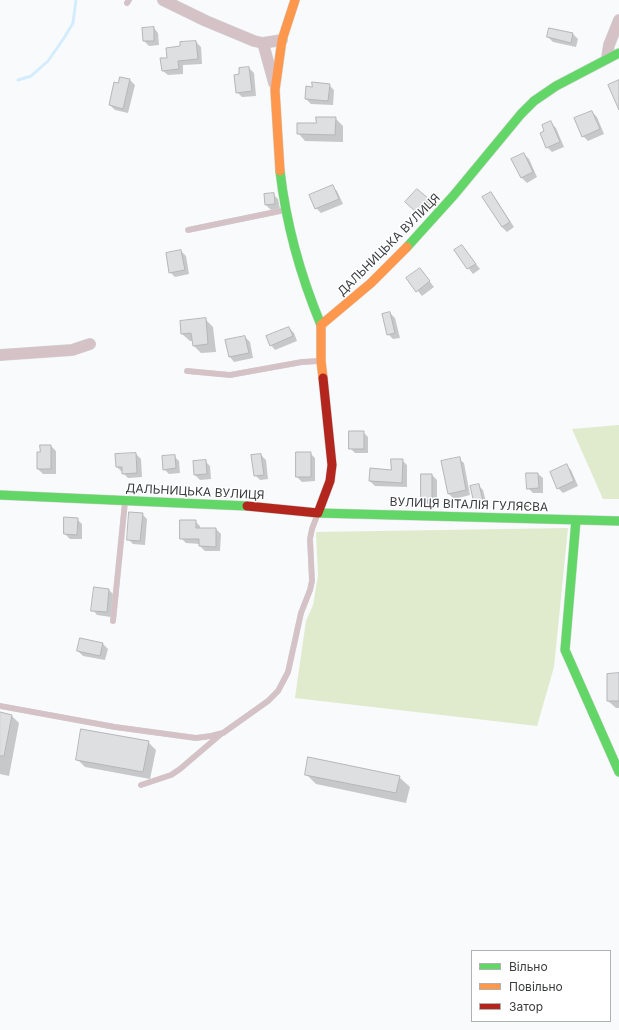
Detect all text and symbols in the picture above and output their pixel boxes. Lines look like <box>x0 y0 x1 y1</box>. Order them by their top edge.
street label: ДАЛЬНИЦЬКА ВУЛИЦЯ <box>335 191 443 299</box>
street label: ДАЛЬНИЦЬКА ВУЛИЦЯ <box>125 481 265 503</box>
street label: ВУЛИЦЯ ВІТАЛІЯ ГУЛЯЄВА <box>389 495 549 515</box>
legend <box>471 950 611 1022</box>
text: Вільно <box>509 959 548 974</box>
text: Повільно <box>509 979 563 994</box>
text: Затор <box>509 999 543 1014</box>

